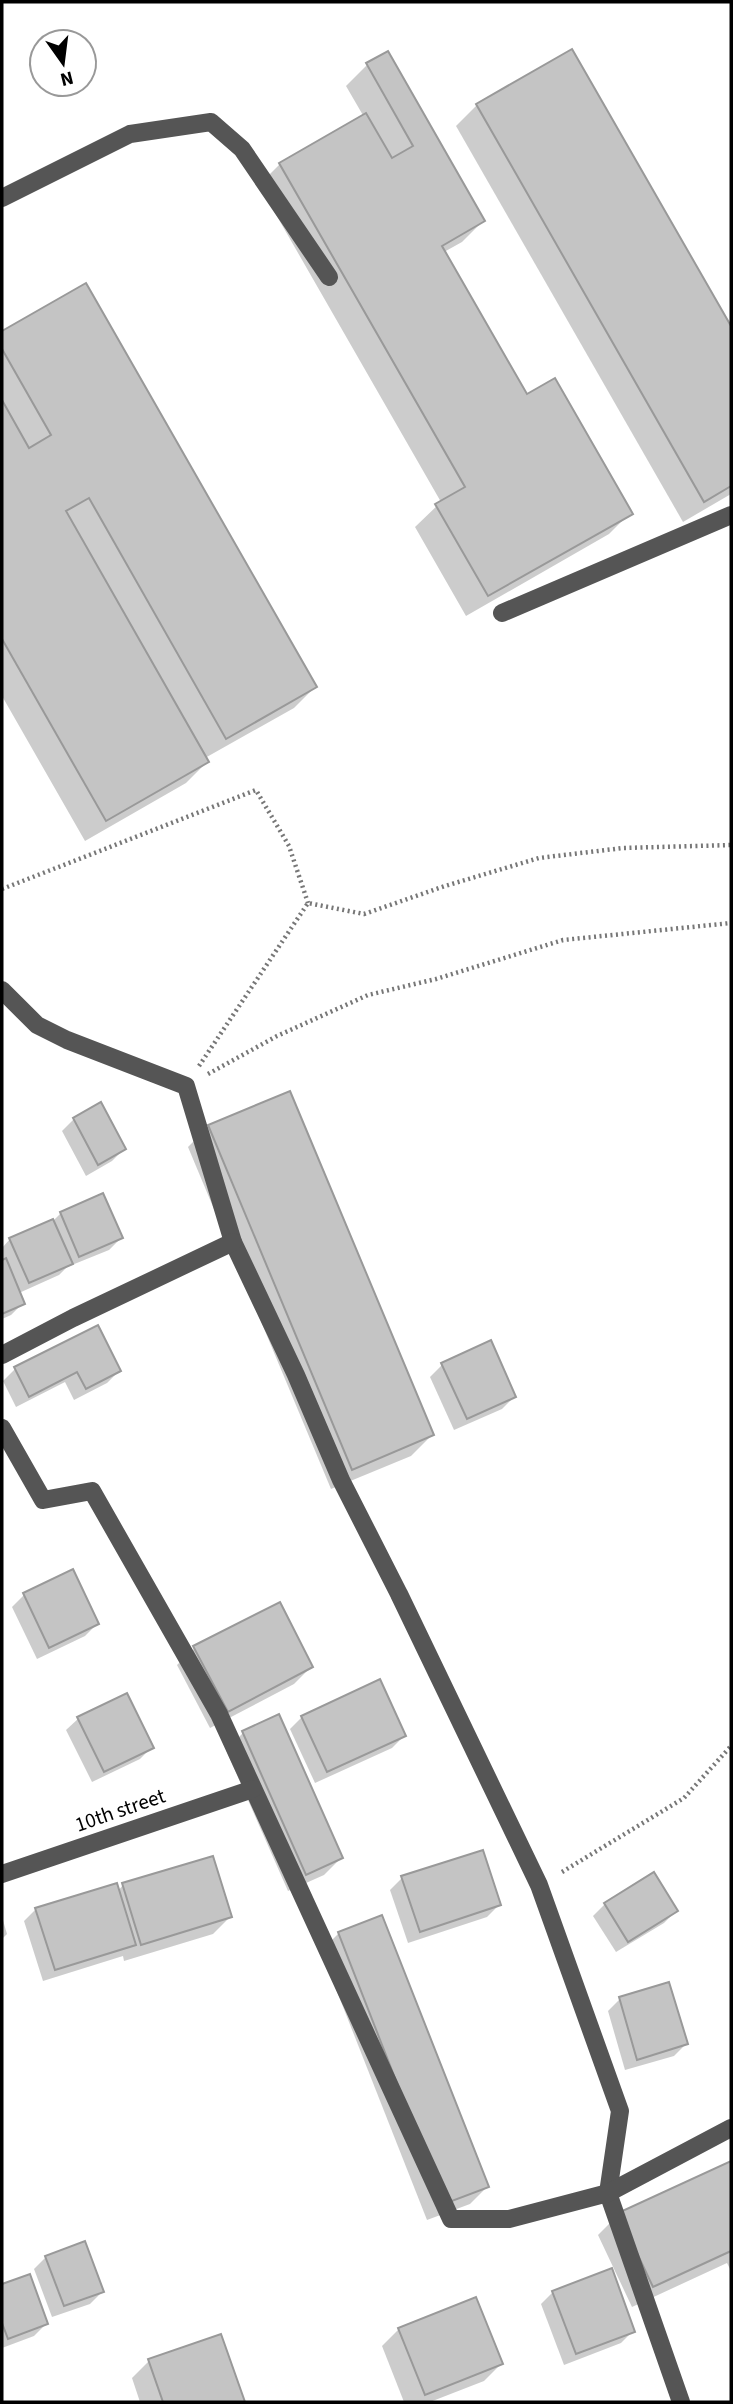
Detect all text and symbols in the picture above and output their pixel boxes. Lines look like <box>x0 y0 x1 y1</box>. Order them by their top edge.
north arrow <box>28 28 98 98</box>
text: N <box>57 63 76 93</box>
street label: 10th street <box>71 1781 169 1839</box>

